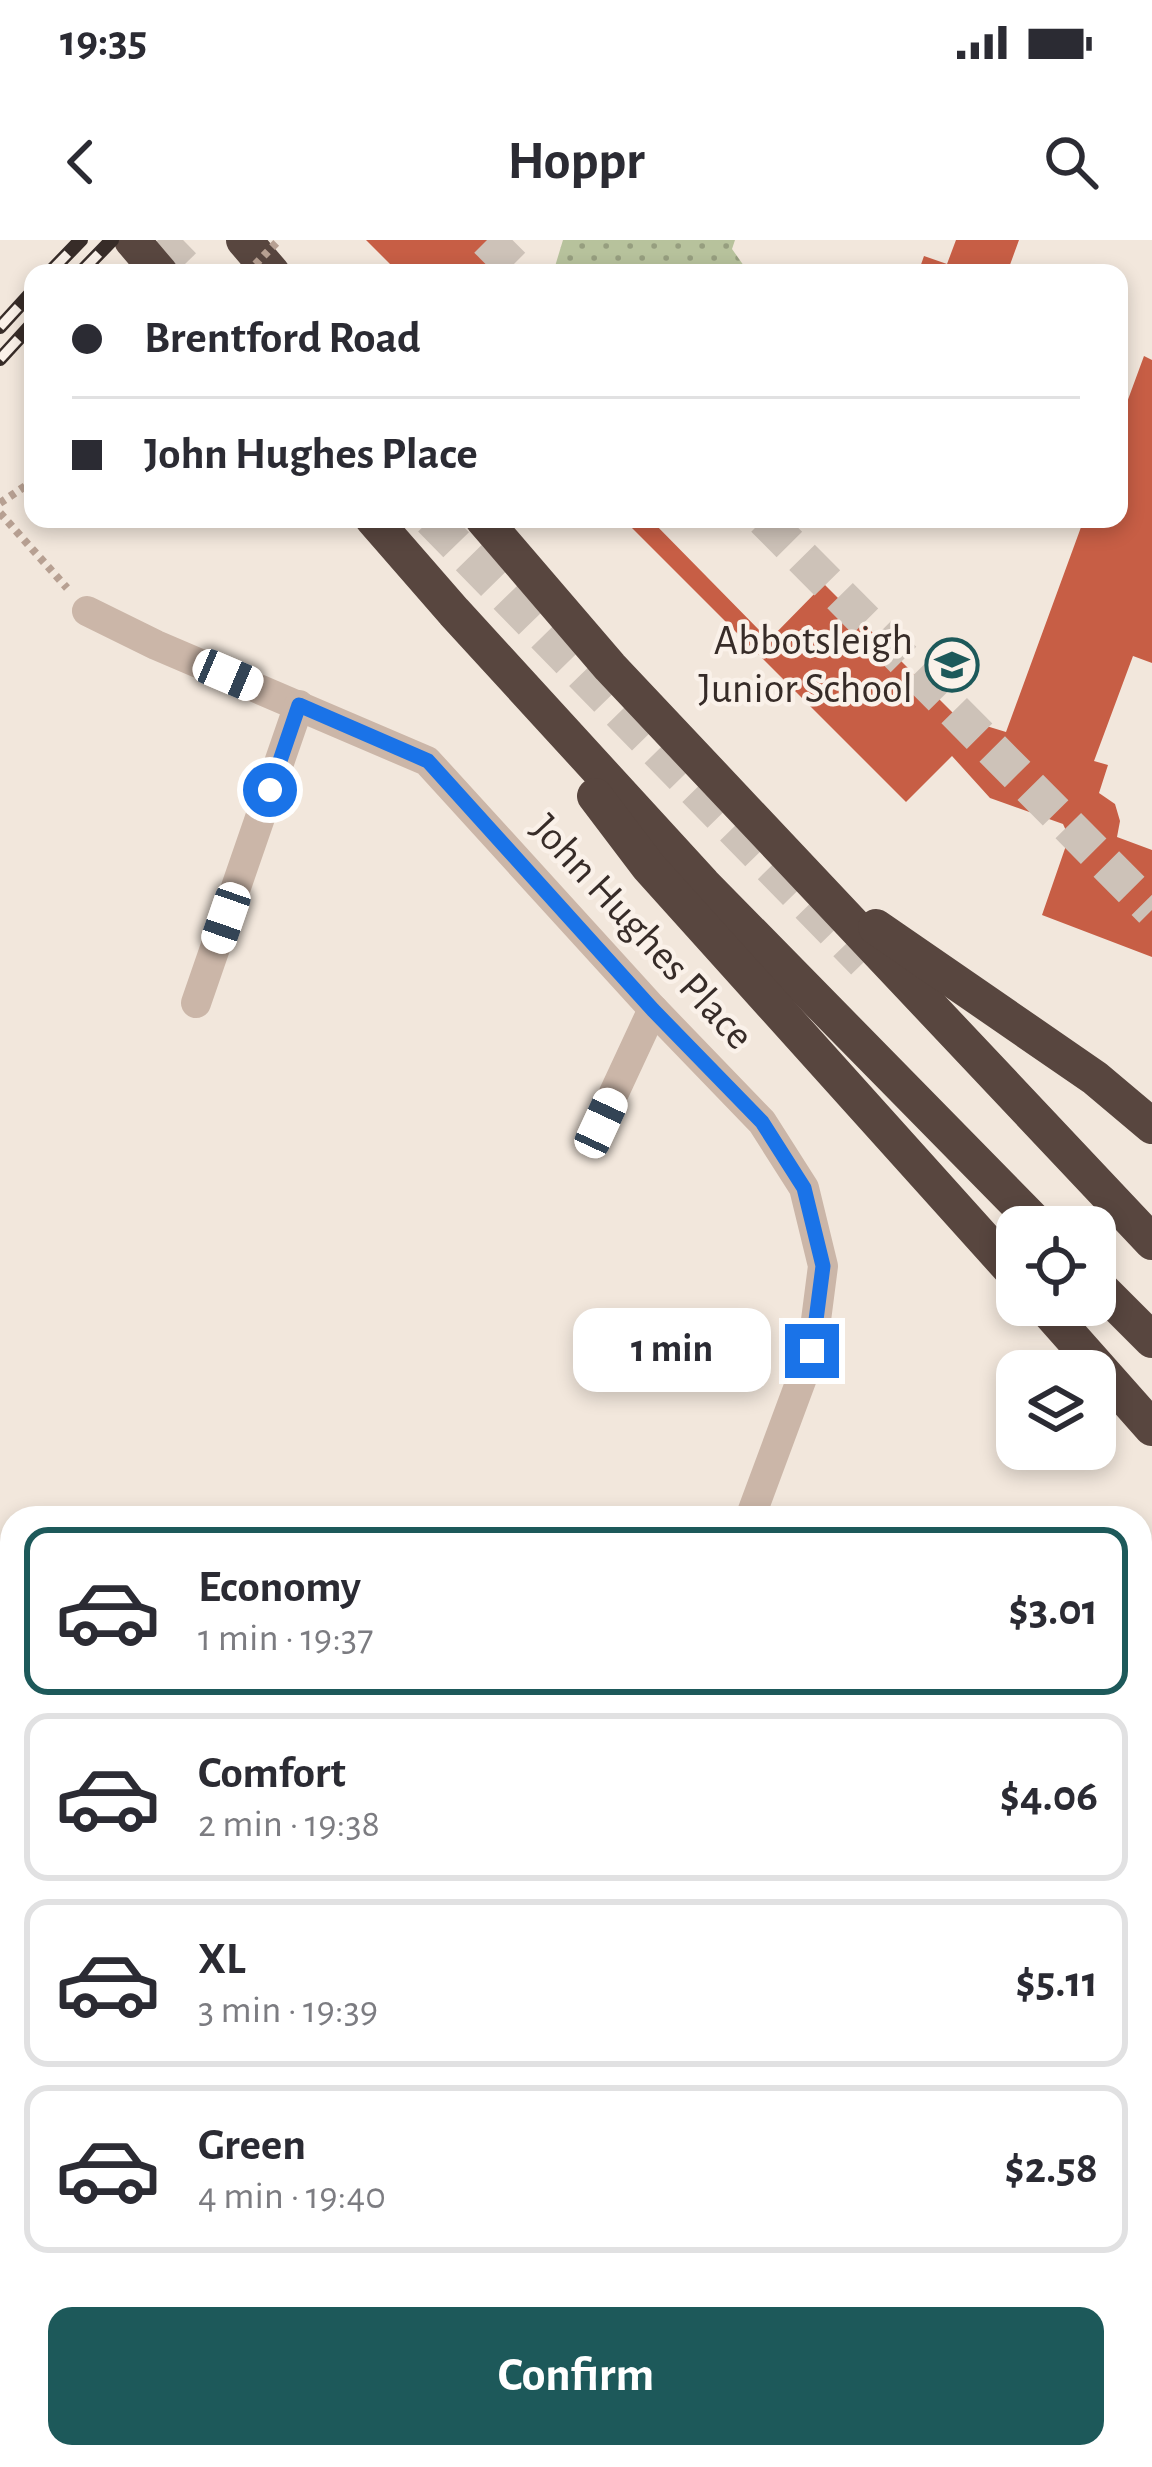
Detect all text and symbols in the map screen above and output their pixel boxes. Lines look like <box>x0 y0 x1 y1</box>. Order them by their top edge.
text: 19:35 <box>60 19 147 64</box>
icon: back <box>48 129 114 195</box>
icon: search <box>1038 129 1104 195</box>
text: Hoppr <box>507 135 645 189</box>
text: Brentford Road <box>144 316 421 361</box>
text: John Hughes Place <box>144 432 478 477</box>
place label: Abbotsleigh Junior School <box>698 620 913 710</box>
school or university icon: Abbotsleigh Junior School <box>924 637 980 693</box>
car <box>188 644 268 706</box>
route start <box>243 763 297 817</box>
street label: John Hughes Place <box>523 807 761 1057</box>
car <box>197 878 255 958</box>
car <box>569 1083 633 1163</box>
map controls <box>996 1206 1116 1470</box>
button: locate <box>996 1206 1116 1326</box>
callout: 1 min <box>572 1309 770 1393</box>
route end <box>785 1324 839 1378</box>
text: 1 min <box>631 1330 713 1369</box>
button: layers <box>996 1350 1116 1470</box>
icon: car <box>54 1557 162 1665</box>
text: Economy <box>198 1565 361 1610</box>
text: $3.01 <box>1008 1588 1098 1633</box>
text: 1 min · 19:37 <box>198 1619 373 1658</box>
icon: car <box>54 1743 162 1851</box>
text: Comfort <box>198 1751 346 1796</box>
text: $4.06 <box>1000 1774 1098 1819</box>
text: 2 min · 19:38 <box>198 1805 380 1844</box>
icon: car <box>54 1929 162 2037</box>
text: XL <box>198 1937 246 1982</box>
text: $5.11 <box>1016 1960 1098 2005</box>
text: 3 min · 19:39 <box>198 1991 378 2030</box>
icon: car <box>54 2115 162 2223</box>
text: Green <box>198 2123 306 2168</box>
text: $2.58 <box>1005 2146 1098 2191</box>
text: 4 min · 19:40 <box>198 2177 386 2216</box>
button: Confirm <box>48 2307 1104 2445</box>

